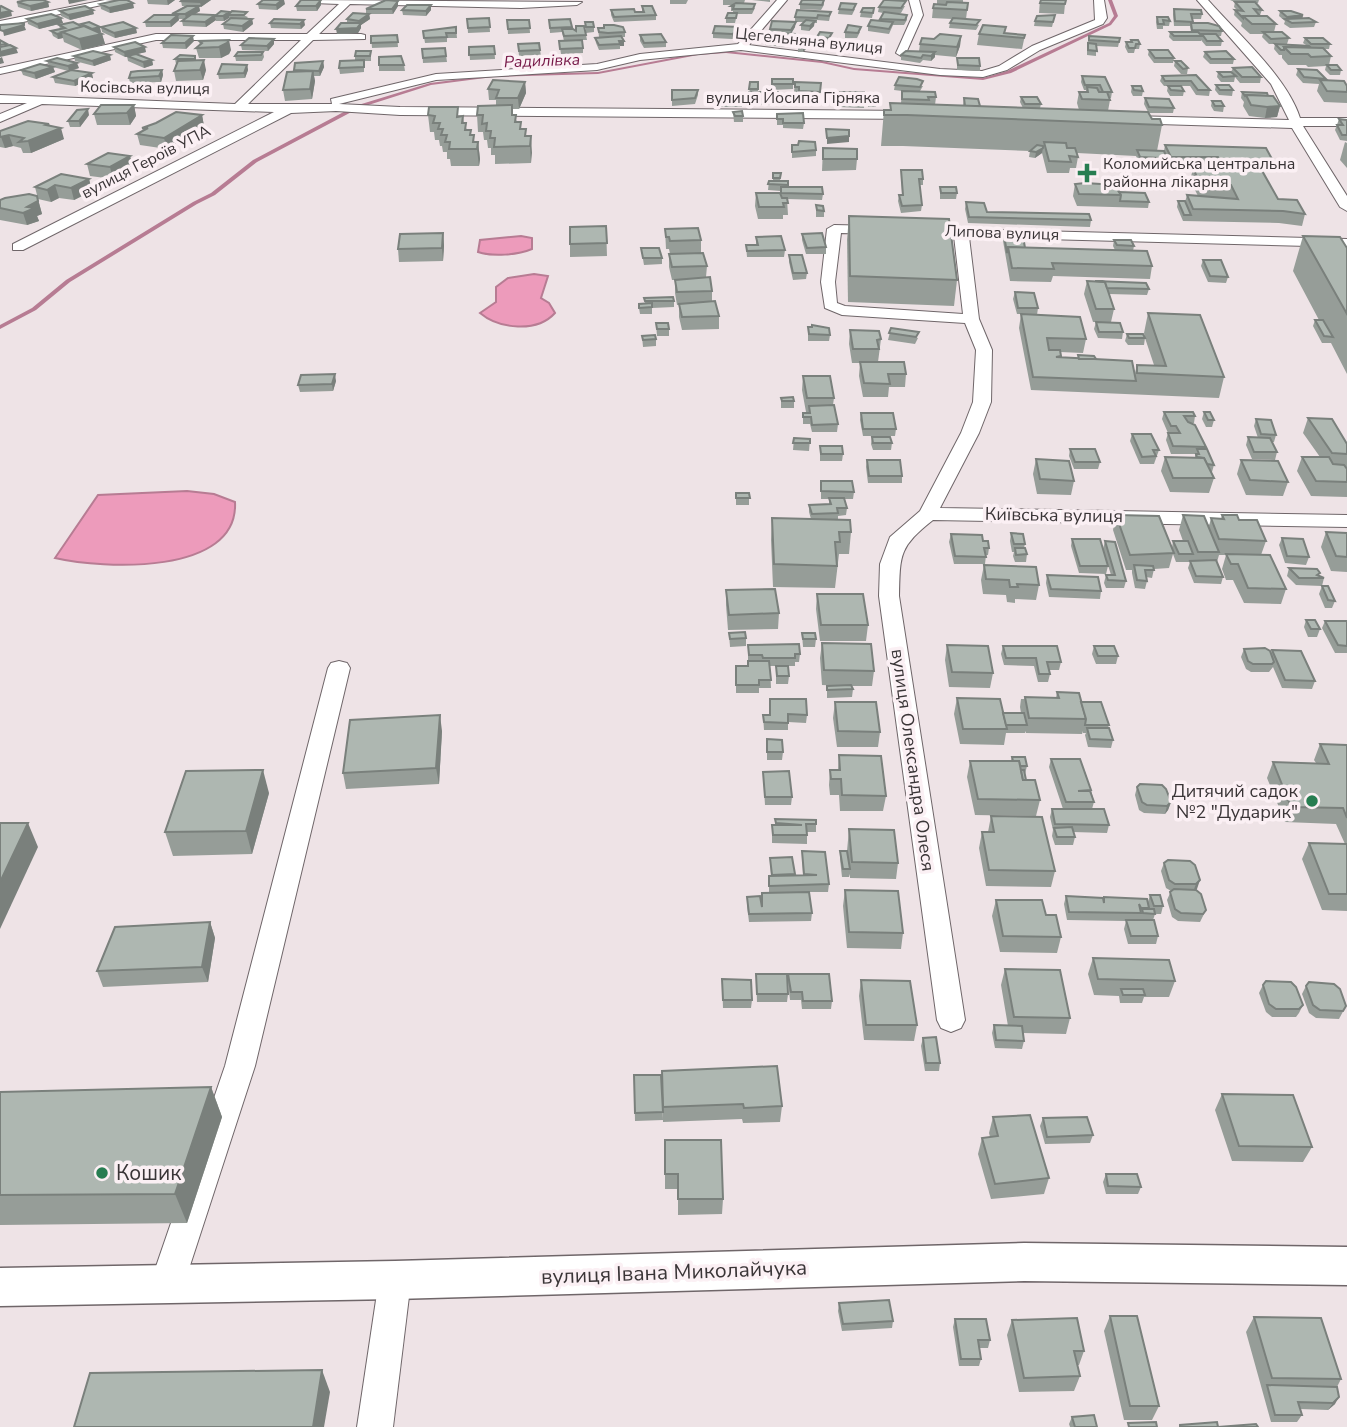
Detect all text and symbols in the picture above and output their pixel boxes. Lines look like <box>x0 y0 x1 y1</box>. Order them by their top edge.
street label: Цегельняна вулиця <box>734 22 884 60</box>
water label: Радилівка <box>504 49 580 73</box>
street label: Косівська вулиця <box>80 76 210 100</box>
street label: вулиця Йосипа Гірняка <box>706 87 880 109</box>
street label: вулиця Героїв УПА <box>78 120 215 204</box>
place label: Коломийська центральна районна лікарня <box>1103 153 1295 193</box>
marker: Коломийська центральна районна лікарня <box>1077 163 1097 183</box>
street label: Липова вулиця <box>944 220 1060 246</box>
street label: Київська вулиця <box>985 502 1123 528</box>
street label: вулиця Олександра Олеся <box>886 647 940 873</box>
place label: Дитячий садок №2 "Дударик" <box>1172 779 1299 824</box>
marker: Дитячий садок №2 "Дударик" <box>1304 793 1320 809</box>
place label: Кошик <box>116 1159 182 1187</box>
marker: Кошик <box>94 1165 110 1181</box>
street label: вулиця Івана Миколайчука <box>540 1253 808 1291</box>

